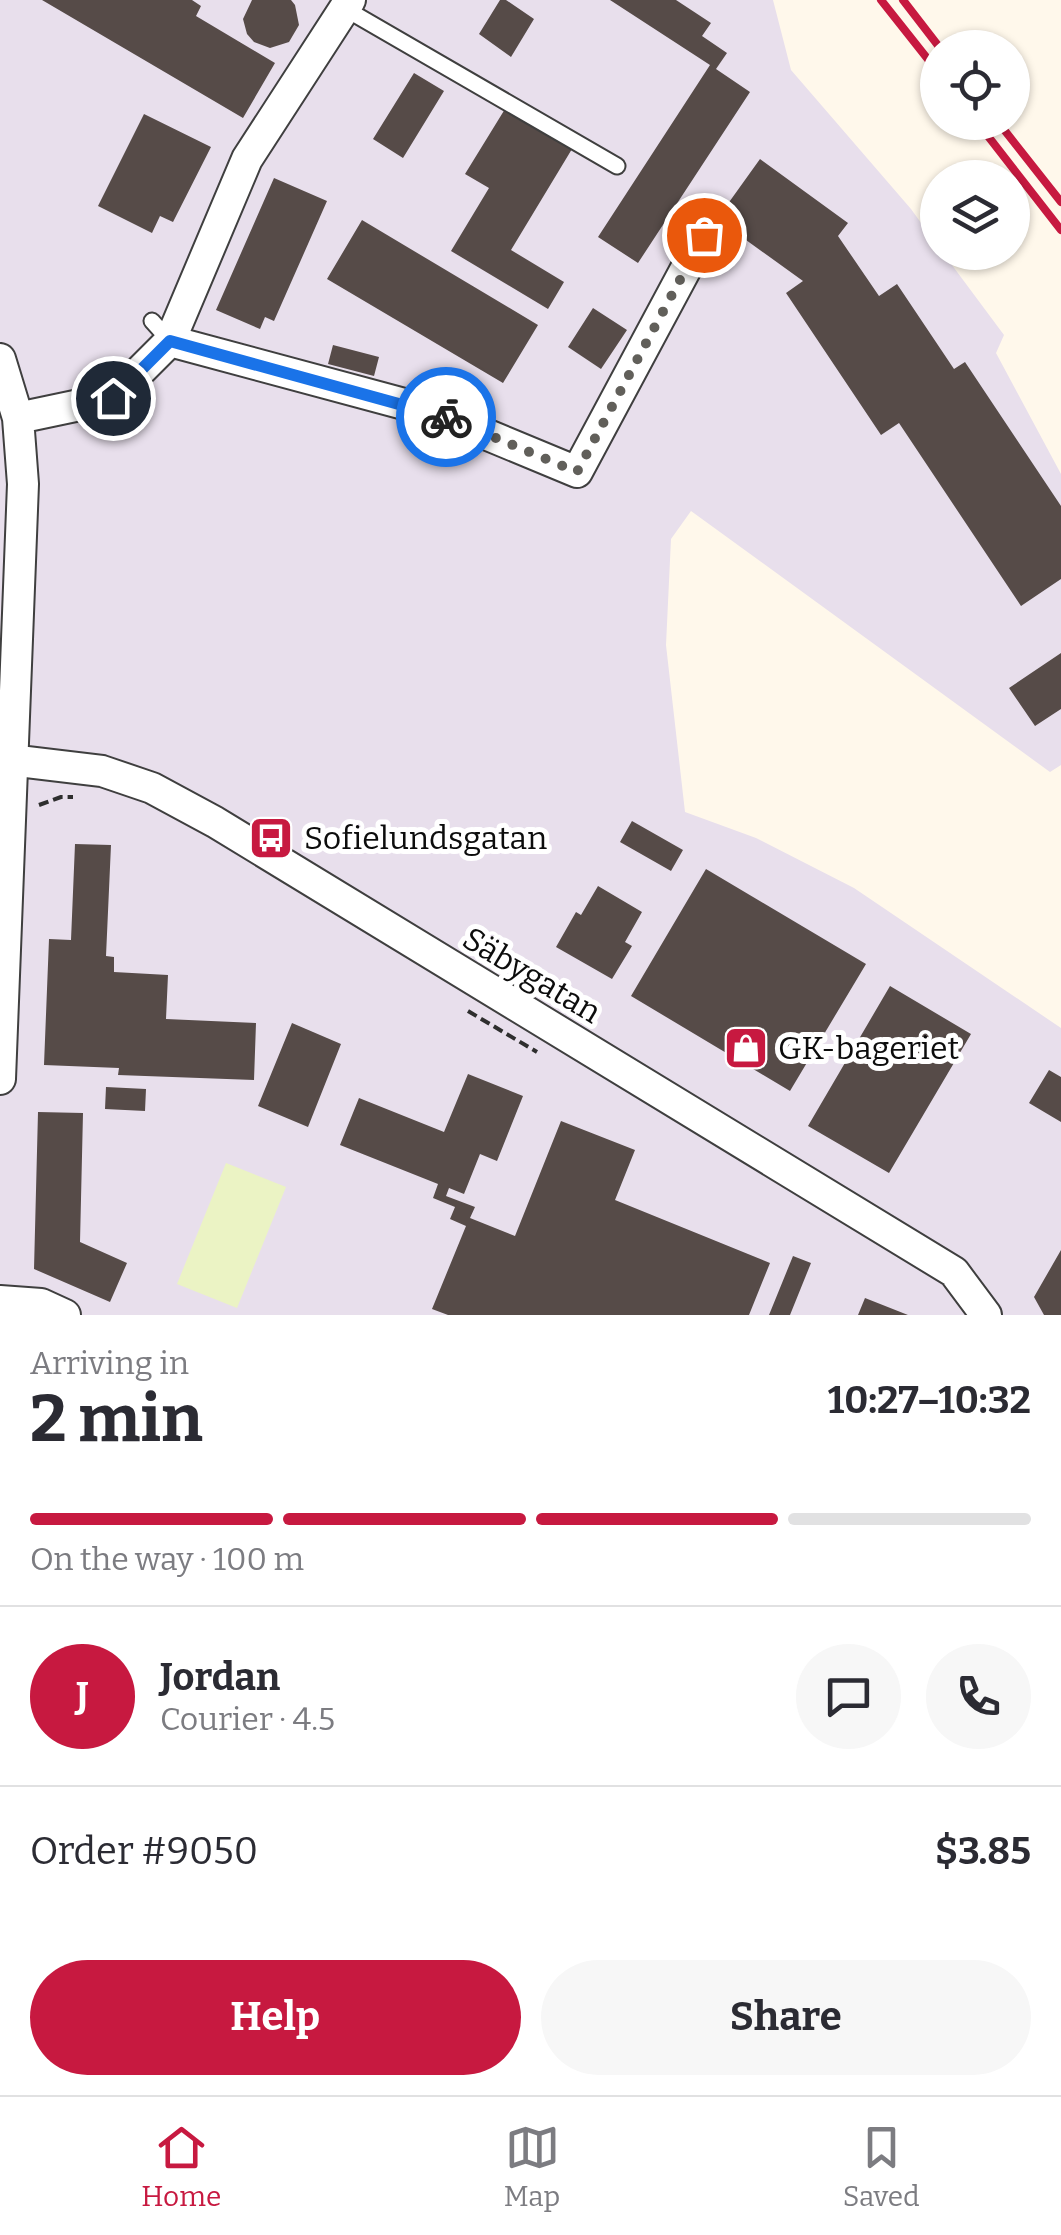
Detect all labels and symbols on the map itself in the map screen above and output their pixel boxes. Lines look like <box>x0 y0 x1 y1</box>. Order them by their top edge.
pin <box>662 193 747 278</box>
pin <box>71 356 156 441</box>
courier <box>396 367 496 467</box>
bus stop icon: Sofielundsgatan <box>248 815 294 861</box>
place label: Sofielundsgatan <box>304 819 547 857</box>
street label: Säbygatan <box>456 919 608 1031</box>
shop icon: GK-bageriet <box>723 1025 769 1071</box>
place label: GK-bageriet <box>778 1029 959 1067</box>

